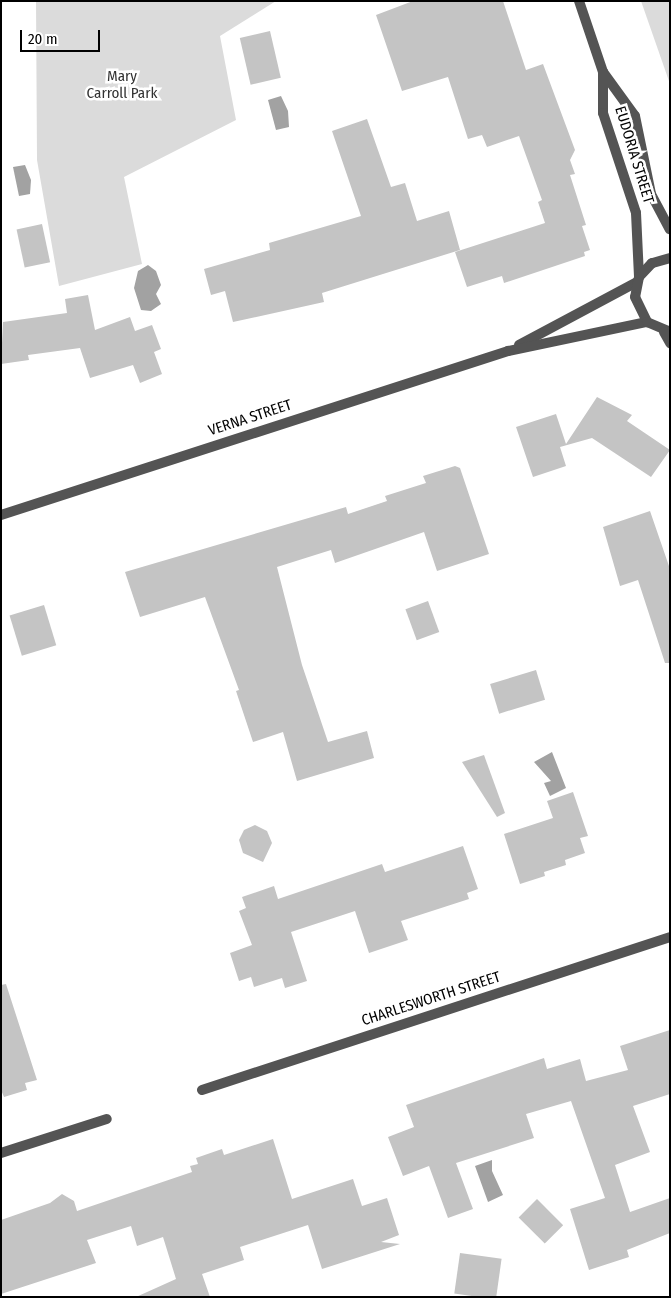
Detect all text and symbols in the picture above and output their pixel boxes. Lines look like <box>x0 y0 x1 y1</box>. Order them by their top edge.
scale bar <box>22 20 102 52</box>
text: 20 m <box>28 30 58 48</box>
park label: Mary Carroll Park <box>87 67 157 102</box>
street label: EUDORIA STREET <box>611 104 657 206</box>
street label: VERNA STREET <box>206 396 294 440</box>
street label: CHARLESWORTH STREET <box>359 968 503 1030</box>

